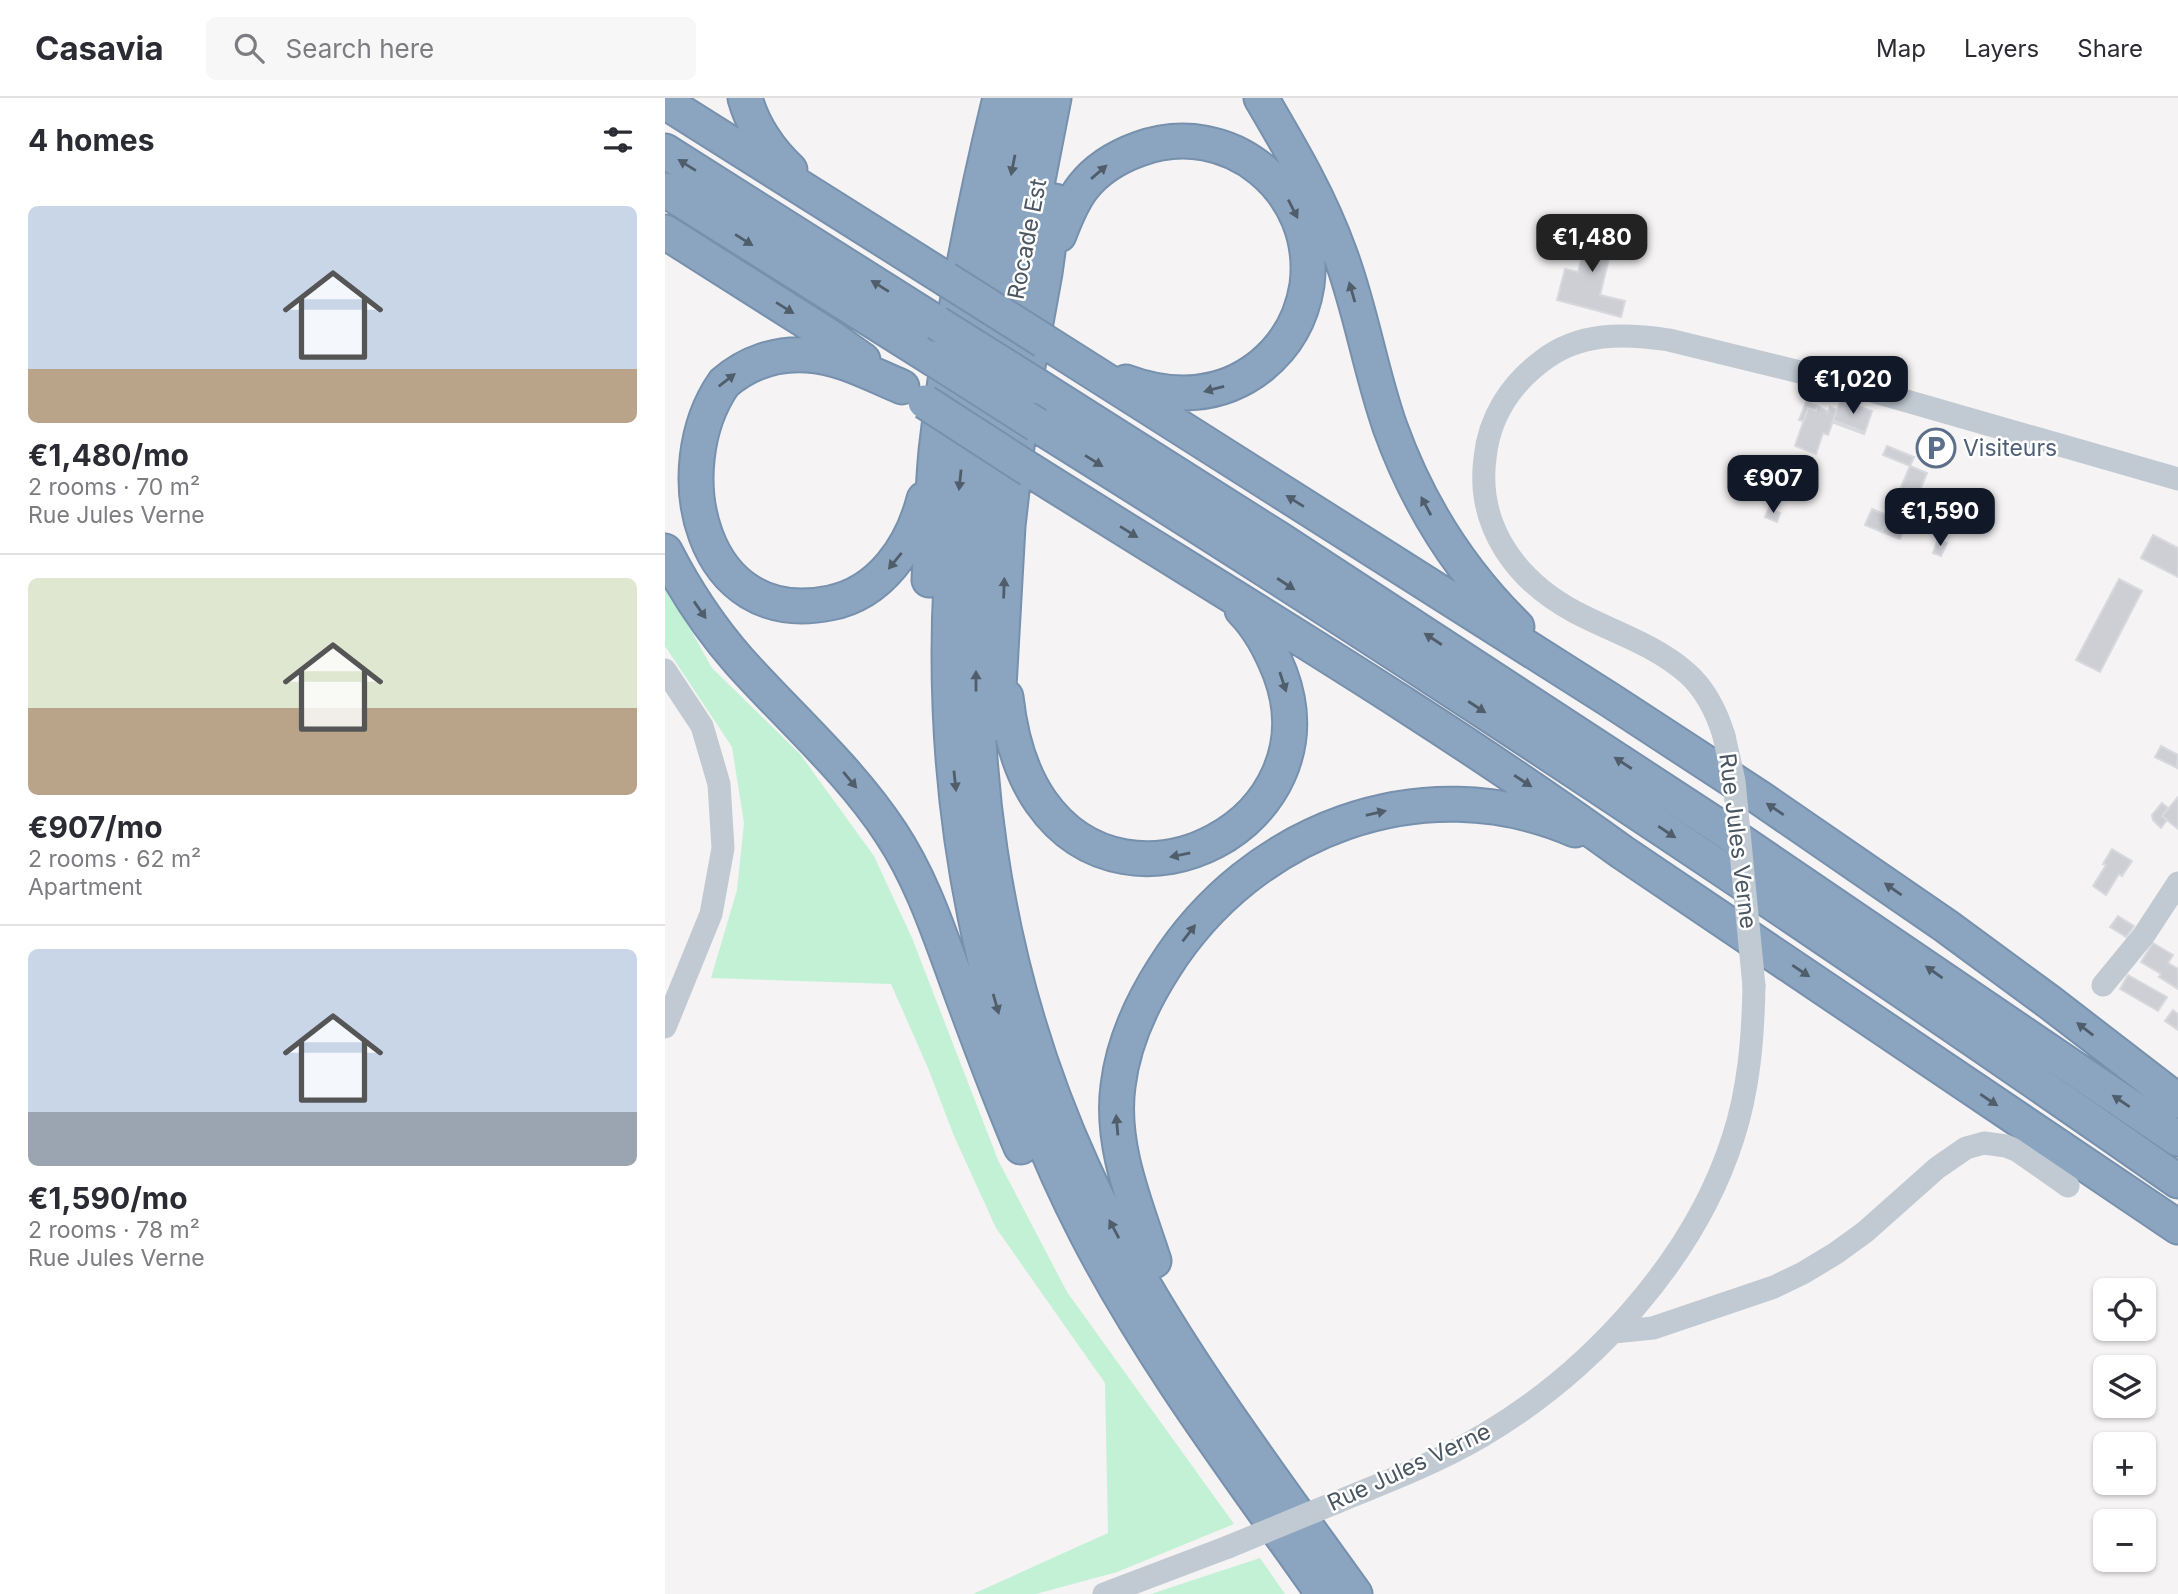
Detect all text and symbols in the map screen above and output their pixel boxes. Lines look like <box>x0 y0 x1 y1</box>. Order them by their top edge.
search box <box>206 17 696 80</box>
text: Casavia <box>35 28 164 68</box>
icon: search <box>230 29 268 67</box>
text: Search here <box>286 33 434 64</box>
text: Map <box>1876 34 1926 63</box>
text: Layers <box>1964 34 2039 63</box>
text: Share <box>2077 34 2143 63</box>
icon: filters <box>599 121 637 159</box>
text: 4 homes <box>28 122 155 158</box>
one-way arrow <box>1007 154 1018 176</box>
one-way arrow <box>678 158 697 171</box>
one-way arrow <box>1091 165 1108 180</box>
street label: Rocade Est <box>1002 176 1052 302</box>
one-way arrow <box>1288 199 1299 219</box>
pin: €1,480 <box>1535 214 1649 274</box>
text: €1,480 <box>1552 223 1632 251</box>
one-way arrow <box>734 233 753 246</box>
icon: home <box>270 252 396 378</box>
one-way arrow <box>870 280 889 293</box>
one-way arrow <box>1346 281 1356 302</box>
one-way arrow <box>775 302 794 315</box>
pin: €1,020 <box>1796 356 1910 416</box>
text: €1,020 <box>1814 365 1892 393</box>
one-way arrow <box>718 373 736 388</box>
one-way arrow <box>1203 384 1225 395</box>
parking icon: Visiteurs <box>1915 427 1957 469</box>
place label: Visiteurs <box>1963 434 2057 462</box>
text: €1,480/mo <box>28 437 189 473</box>
one-way arrow <box>1085 455 1104 468</box>
pin: €907 <box>1732 456 1814 515</box>
text: €907 <box>1743 464 1803 492</box>
one-way arrow <box>955 469 966 491</box>
text: 2 rooms · 70 m² <box>28 473 200 501</box>
pin: €1,590 <box>1883 489 1997 548</box>
one-way arrow <box>1286 495 1305 508</box>
one-way arrow <box>1420 497 1432 516</box>
text: €1,590 <box>1901 497 1979 525</box>
text: Rue Jules Verne <box>28 501 205 529</box>
one-way arrow <box>1119 526 1139 539</box>
one-way arrow <box>887 551 902 569</box>
one-way arrow <box>998 577 1009 599</box>
one-way arrow <box>1276 577 1296 590</box>
one-way arrow <box>693 600 706 619</box>
icon: home <box>270 624 396 750</box>
one-way arrow <box>1423 633 1442 646</box>
one-way arrow <box>970 670 982 692</box>
one-way arrow <box>1278 671 1288 692</box>
one-way arrow <box>1468 700 1487 713</box>
street label: Rue Jules Verne <box>1713 752 1763 930</box>
one-way arrow <box>1614 756 1632 770</box>
one-way arrow <box>949 770 960 792</box>
one-way arrow <box>842 771 858 789</box>
one-way arrow <box>1513 774 1532 787</box>
one-way arrow <box>1766 802 1784 816</box>
one-way arrow <box>1365 807 1387 818</box>
text: €907/mo <box>28 809 163 845</box>
one-way arrow <box>1657 826 1677 839</box>
text: 2 rooms · 62 m² <box>28 845 201 873</box>
one-way arrow <box>1169 850 1191 861</box>
text: Apartment <box>28 873 142 901</box>
one-way arrow <box>1884 882 1902 896</box>
one-way arrow <box>1181 925 1196 943</box>
one-way arrow <box>1792 964 1810 978</box>
one-way arrow <box>1925 965 1943 979</box>
one-way arrow <box>991 994 1001 1015</box>
icon: home <box>270 995 396 1121</box>
one-way arrow <box>2076 1023 2094 1037</box>
one-way arrow <box>1979 1093 1999 1106</box>
one-way arrow <box>2112 1095 2131 1108</box>
one-way arrow <box>1111 1114 1122 1136</box>
text: €1,590/mo <box>28 1180 188 1216</box>
text: 2 rooms · 78 m² <box>28 1216 200 1244</box>
one-way arrow <box>1108 1219 1120 1239</box>
text: Rue Jules Verne <box>28 1244 205 1272</box>
map controls <box>2093 1278 2156 1572</box>
button: locate <box>2093 1278 2156 1341</box>
button: layers <box>2093 1355 2156 1418</box>
street label: Rue Jules Verne <box>1323 1417 1495 1517</box>
button: + <box>2093 1432 2156 1495</box>
button: − <box>2093 1509 2156 1572</box>

